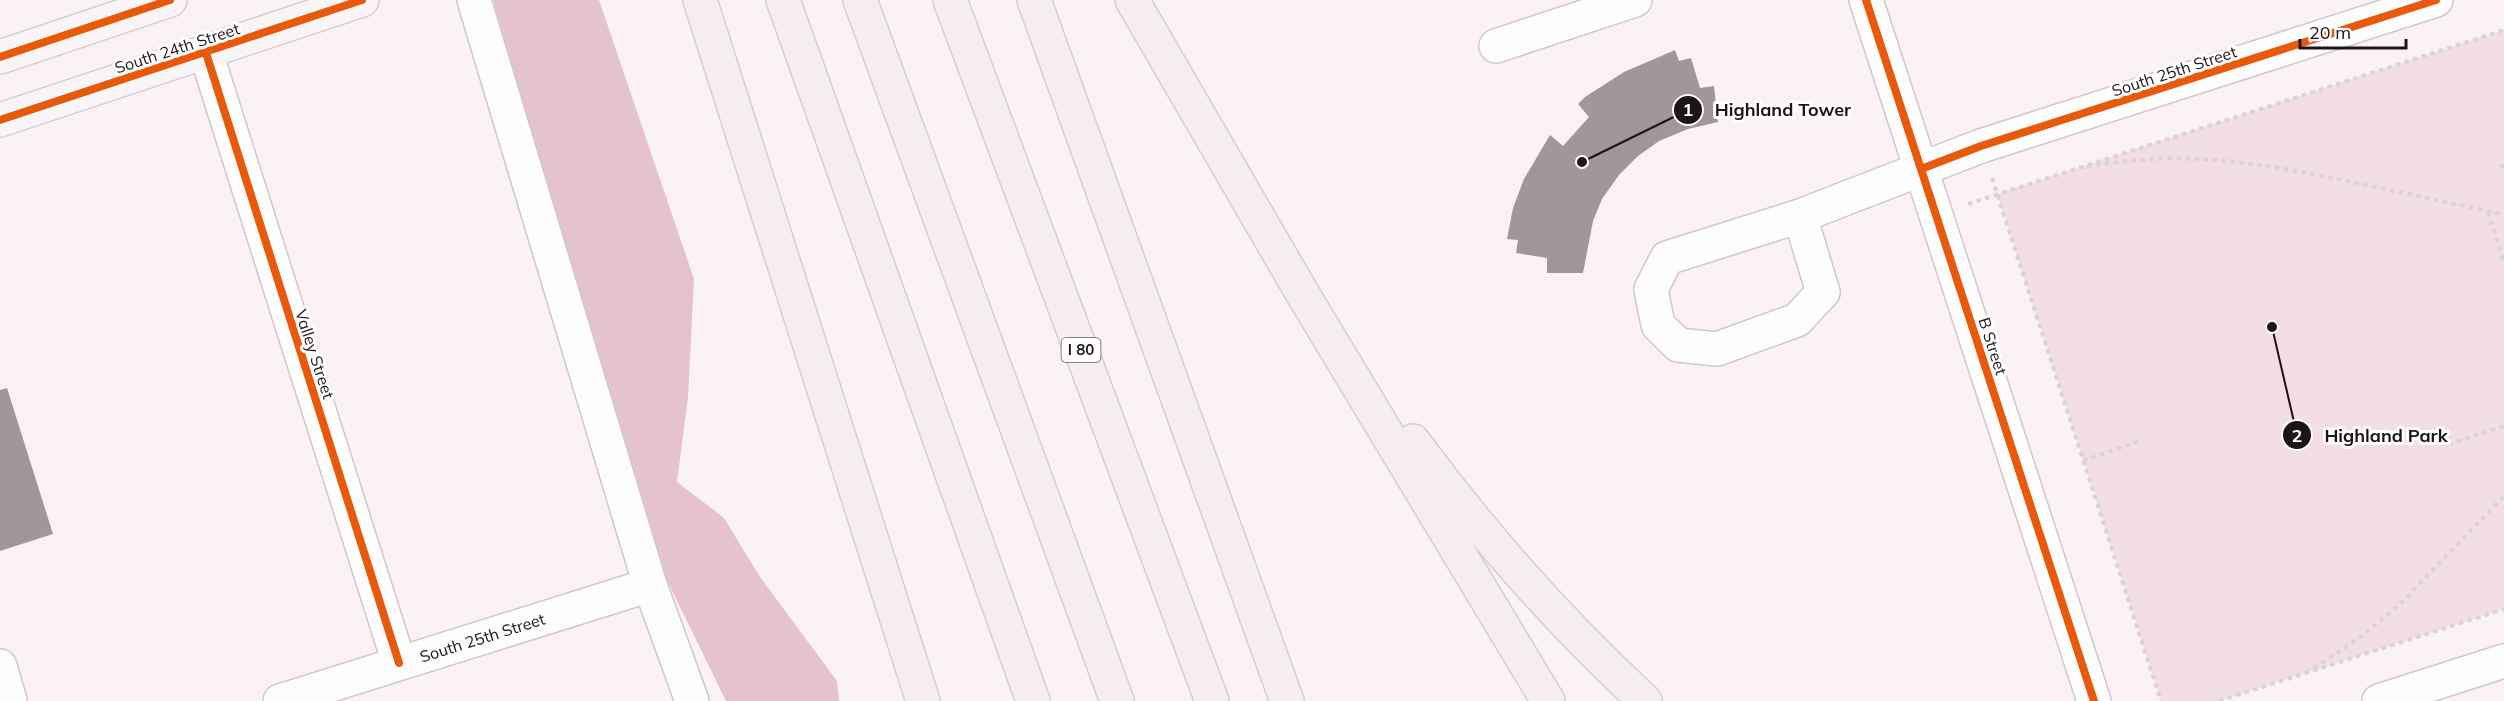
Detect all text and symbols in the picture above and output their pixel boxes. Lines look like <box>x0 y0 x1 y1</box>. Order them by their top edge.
scale bar <box>2300 12 2406 50</box>
street label: South 24th Street <box>112 18 242 78</box>
text: 20 m <box>2309 21 2351 44</box>
street label: South 25th Street <box>2109 41 2239 101</box>
callout: Highland Tower <box>1673 92 1863 128</box>
text: 1 <box>1683 98 1693 121</box>
text: Highland Tower <box>1715 98 1852 121</box>
street label: Valley Street <box>291 307 339 402</box>
street label: B Street <box>1974 315 2012 378</box>
road number: I 80 <box>1062 338 1100 362</box>
callout: Highland Park <box>2282 417 2459 453</box>
text: 2 <box>2292 424 2302 447</box>
text: Highland Park <box>2324 424 2449 447</box>
street label: South 25th Street <box>417 608 548 667</box>

